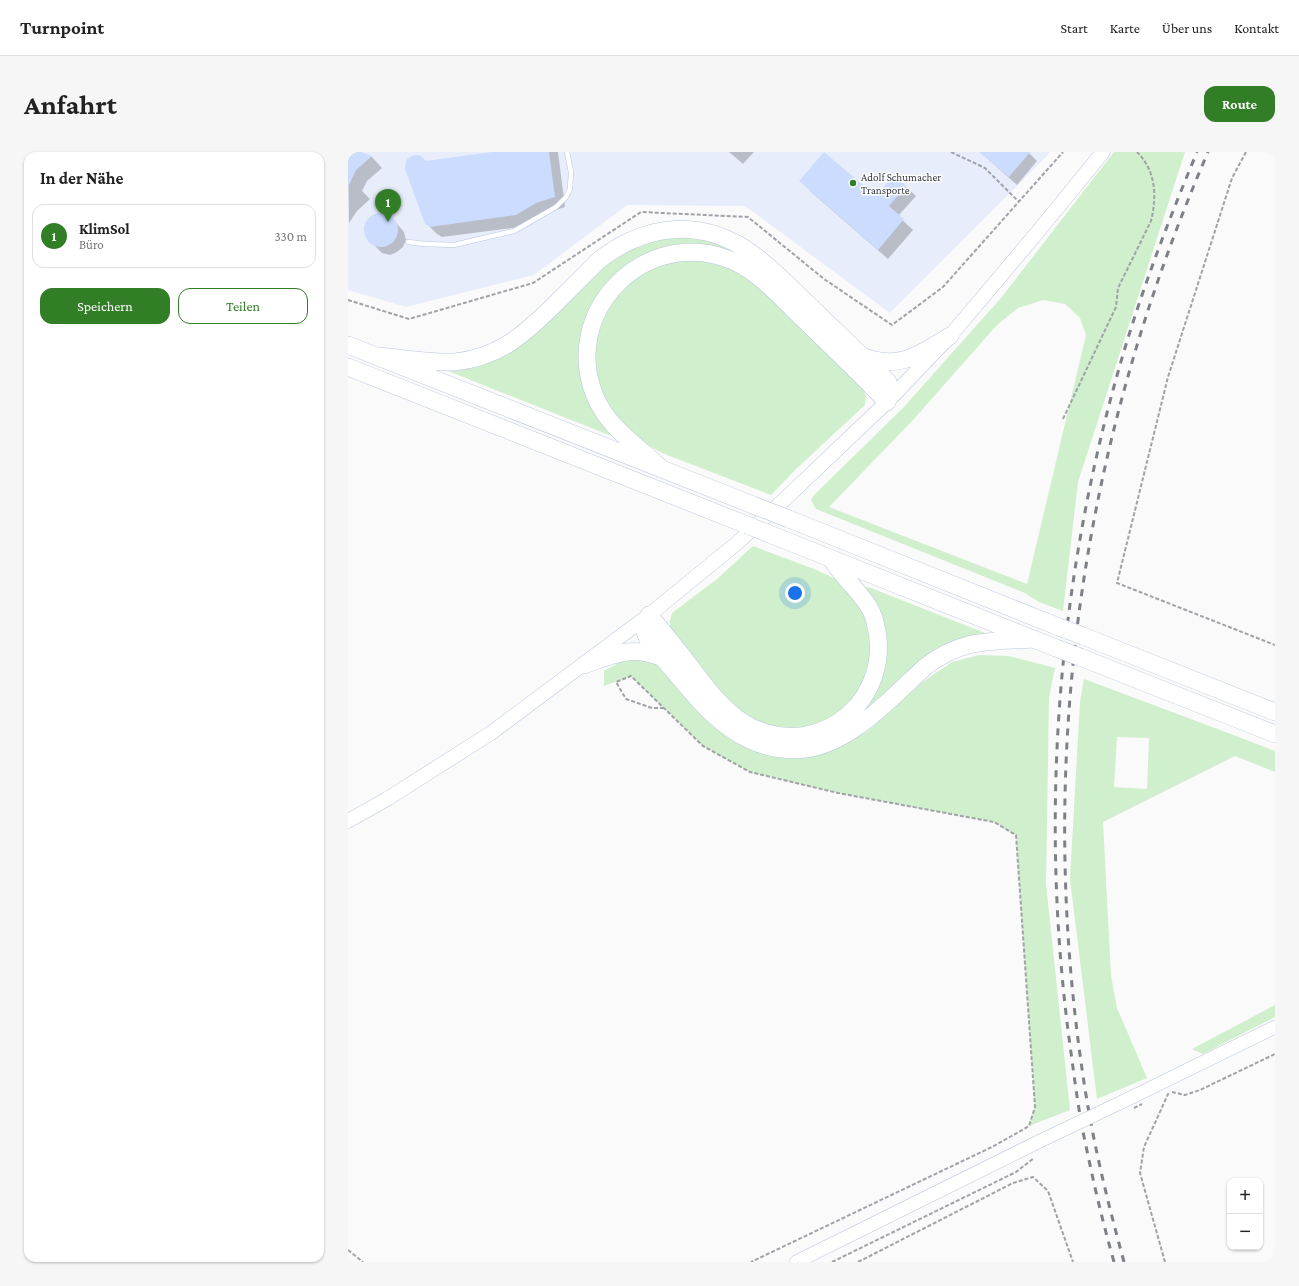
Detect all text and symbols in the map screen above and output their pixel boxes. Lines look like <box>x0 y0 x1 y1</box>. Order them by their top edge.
text: Turnpoint <box>20 17 104 38</box>
text: Start <box>1061 20 1088 36</box>
text: Karte <box>1110 20 1140 36</box>
text: Über uns <box>1162 20 1212 36</box>
text: Kontakt <box>1234 20 1279 36</box>
button: Route <box>1204 86 1275 122</box>
text: Anfahrt <box>24 89 117 120</box>
text: In der Nähe <box>40 169 123 188</box>
place label: Adolf Schumacher Transporte <box>861 171 941 197</box>
marker: Adolf Schumacher Transporte <box>848 178 858 188</box>
pin: 1 <box>375 189 401 222</box>
text: KlimSol <box>79 221 130 237</box>
text: 1 <box>52 229 56 244</box>
text: 330 m <box>274 229 307 244</box>
text: Büro <box>79 237 104 252</box>
button: Speichern <box>40 288 170 324</box>
button: Teilen <box>178 288 308 324</box>
your location <box>785 583 805 603</box>
map controls <box>1227 1178 1263 1250</box>
button: + <box>1227 1178 1263 1214</box>
button: − <box>1227 1214 1263 1250</box>

